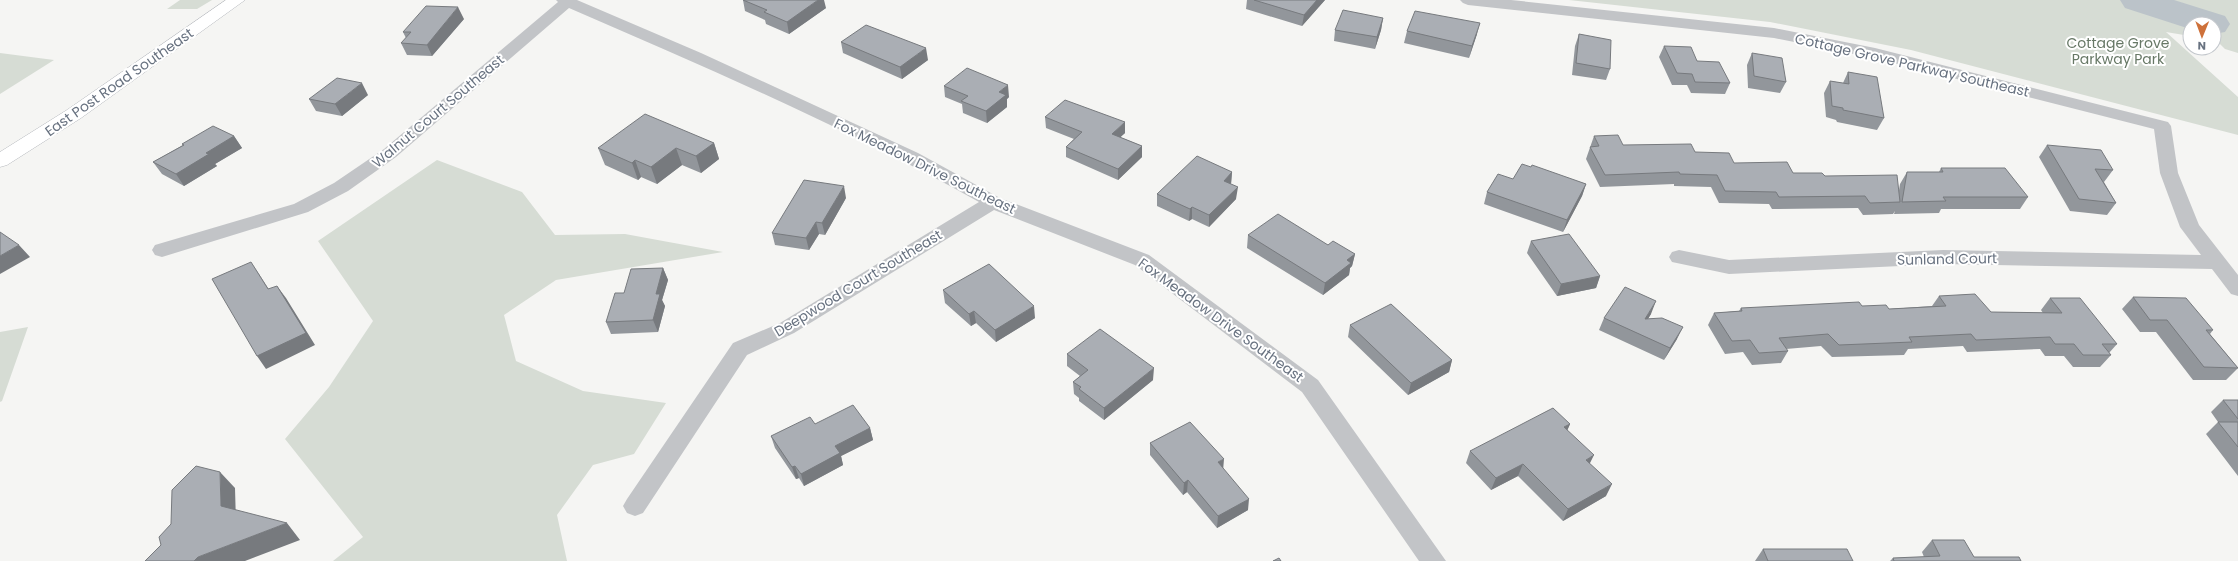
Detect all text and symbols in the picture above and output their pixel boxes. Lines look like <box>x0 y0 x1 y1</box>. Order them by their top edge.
north arrow <box>2182 16 2222 56</box>
street label: East Post Road Southeast <box>41 23 197 141</box>
street label: Cottage Grove Parkway Southeast <box>1793 28 2031 102</box>
park label: Cottage Grove Parkway Park <box>2067 33 2170 69</box>
text: N <box>2198 38 2206 54</box>
street label: Walnut Court Southeast <box>368 50 508 172</box>
street label: Fox Meadow Drive Southeast <box>831 113 1019 219</box>
street label: Deepwood Court Southeast <box>770 225 946 341</box>
street label: Sunland Court <box>1897 248 1997 270</box>
street label: Fox Meadow Drive Southeast <box>1134 253 1308 387</box>

